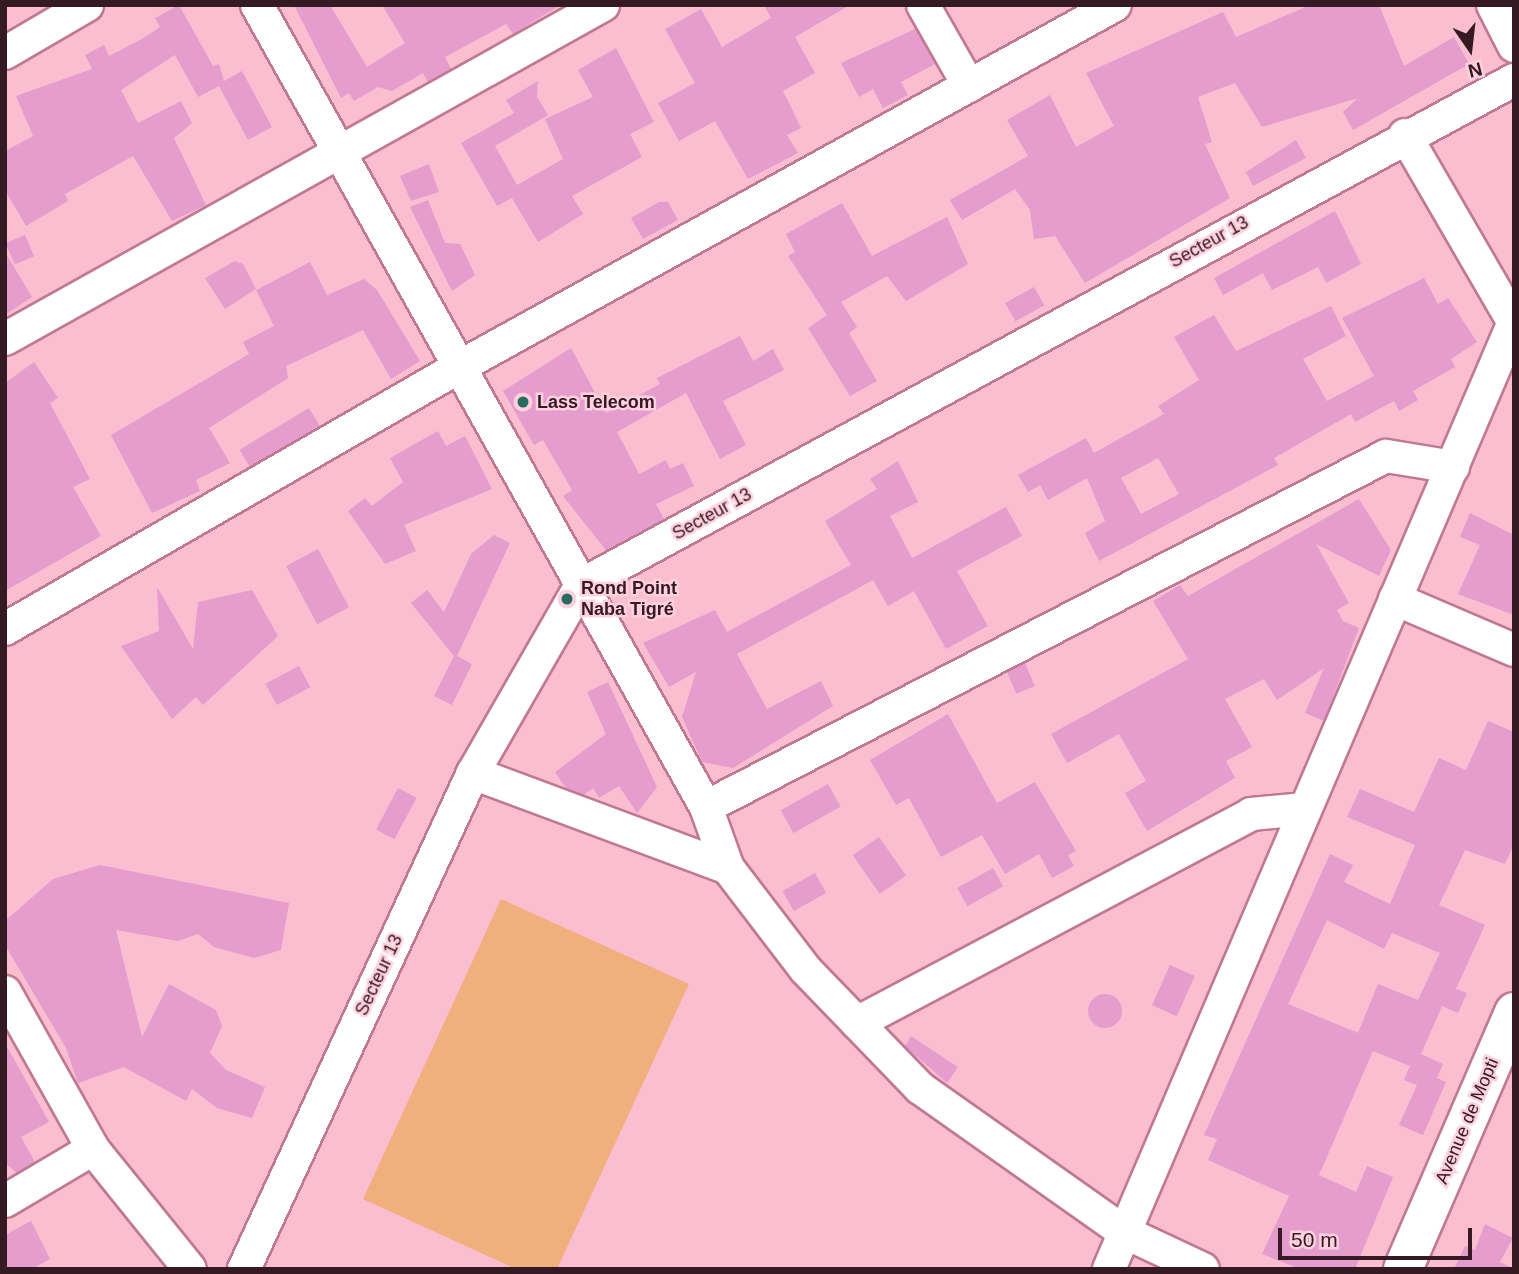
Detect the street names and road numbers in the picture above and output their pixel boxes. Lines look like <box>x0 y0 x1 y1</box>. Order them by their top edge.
street label: Secteur 13 <box>1166 211 1252 273</box>
street label: Secteur 13 <box>669 483 755 545</box>
street label: Secteur 13 <box>351 931 407 1019</box>
street label: Avenue de Mopti <box>1431 1055 1503 1187</box>

